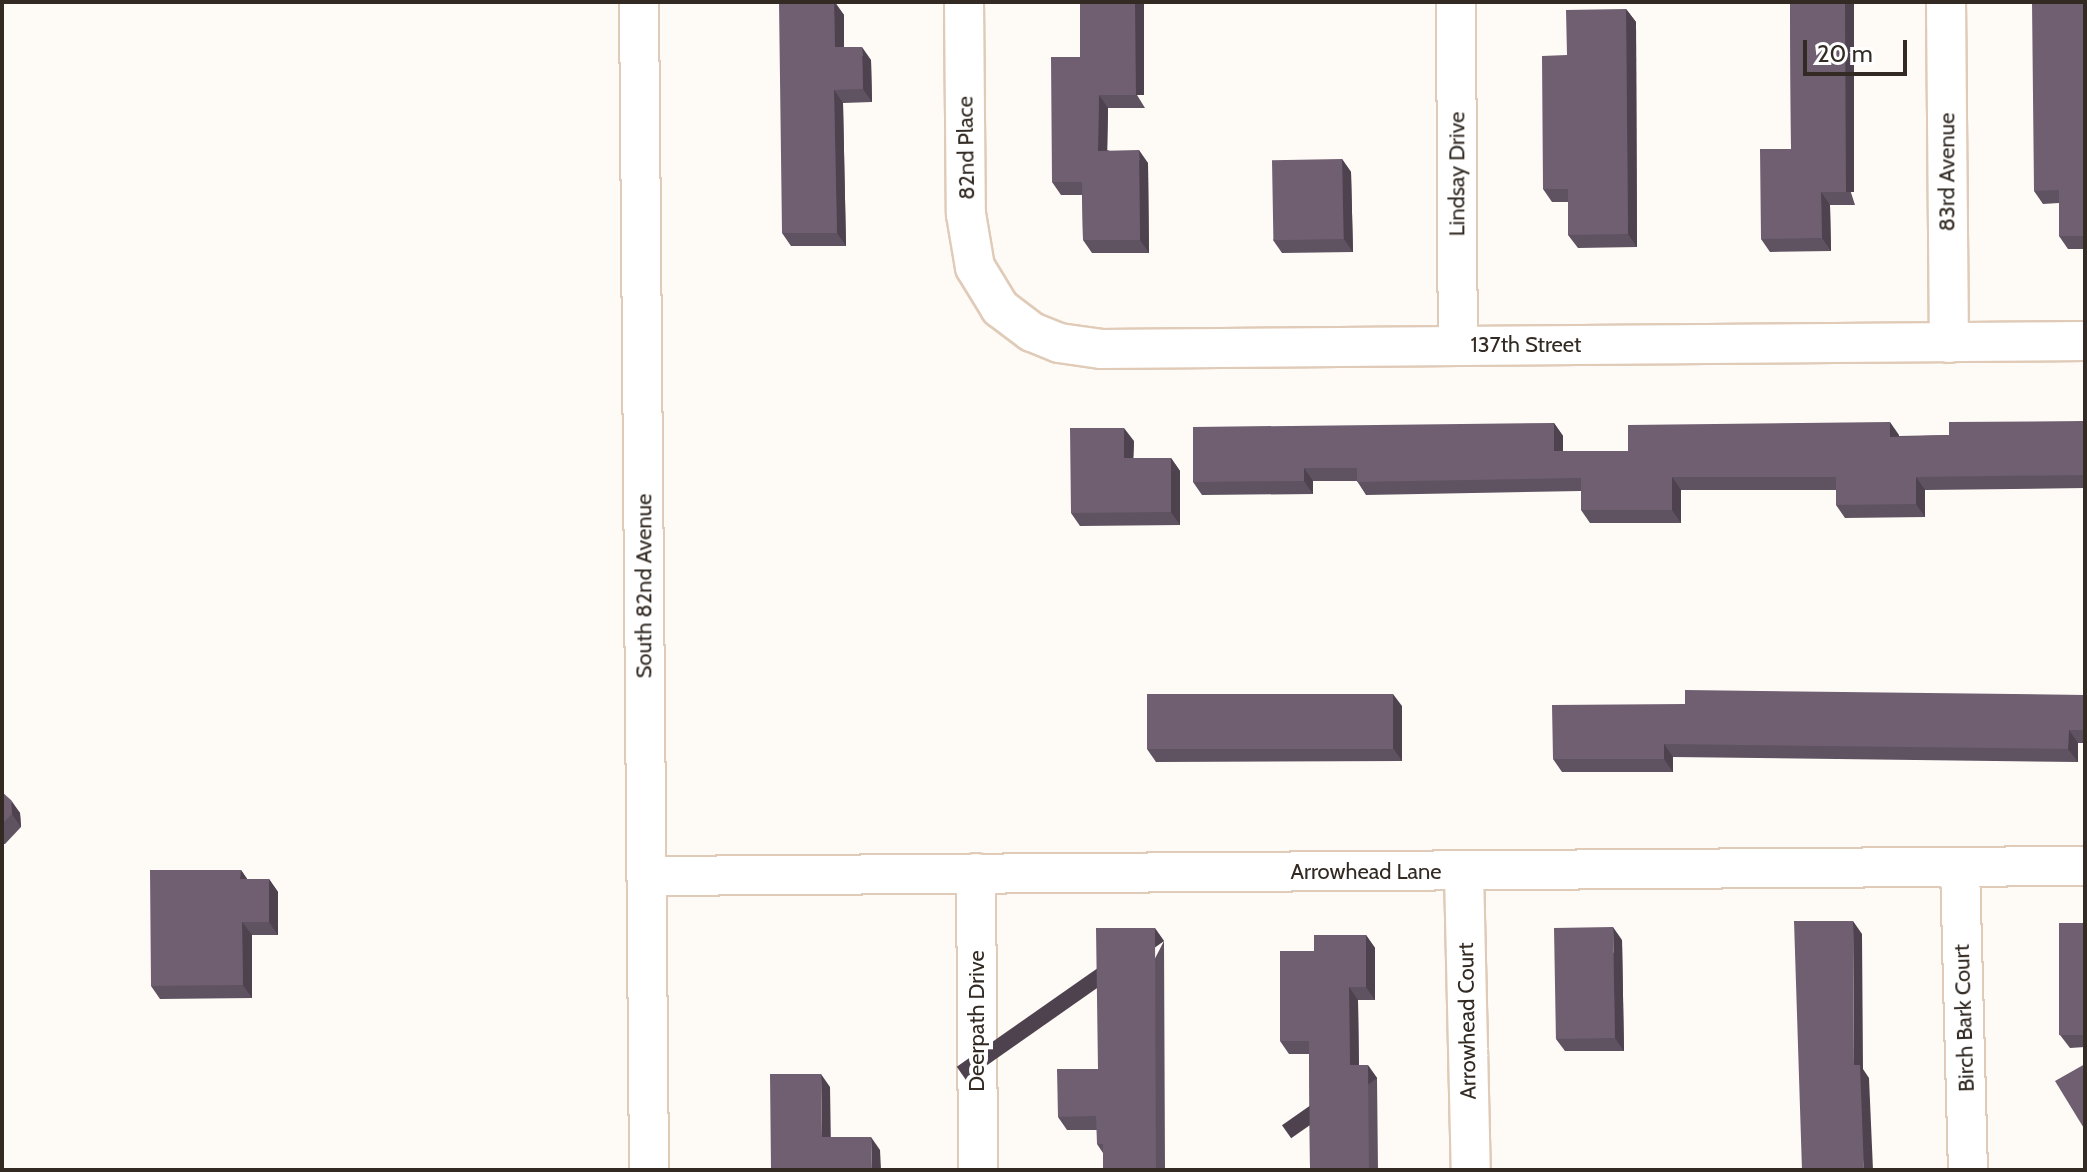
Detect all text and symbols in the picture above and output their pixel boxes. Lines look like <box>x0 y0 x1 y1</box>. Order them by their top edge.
scale bar <box>1807 24 1911 74</box>
text: 20 m <box>1817 39 1873 68</box>
street label: 82nd Place <box>952 96 980 200</box>
street label: Lindsay Drive <box>1444 112 1470 236</box>
street label: 83rd Avenue <box>1934 113 1960 231</box>
street label: 137th Street <box>1471 332 1581 358</box>
street label: South 82nd Avenue <box>631 494 657 678</box>
street label: Arrowhead Lane <box>1290 859 1442 885</box>
street label: Arrowhead Court <box>1452 942 1482 1100</box>
street label: Birch Bark Court <box>1948 944 1980 1092</box>
street label: Deerpath Drive <box>964 950 990 1092</box>

